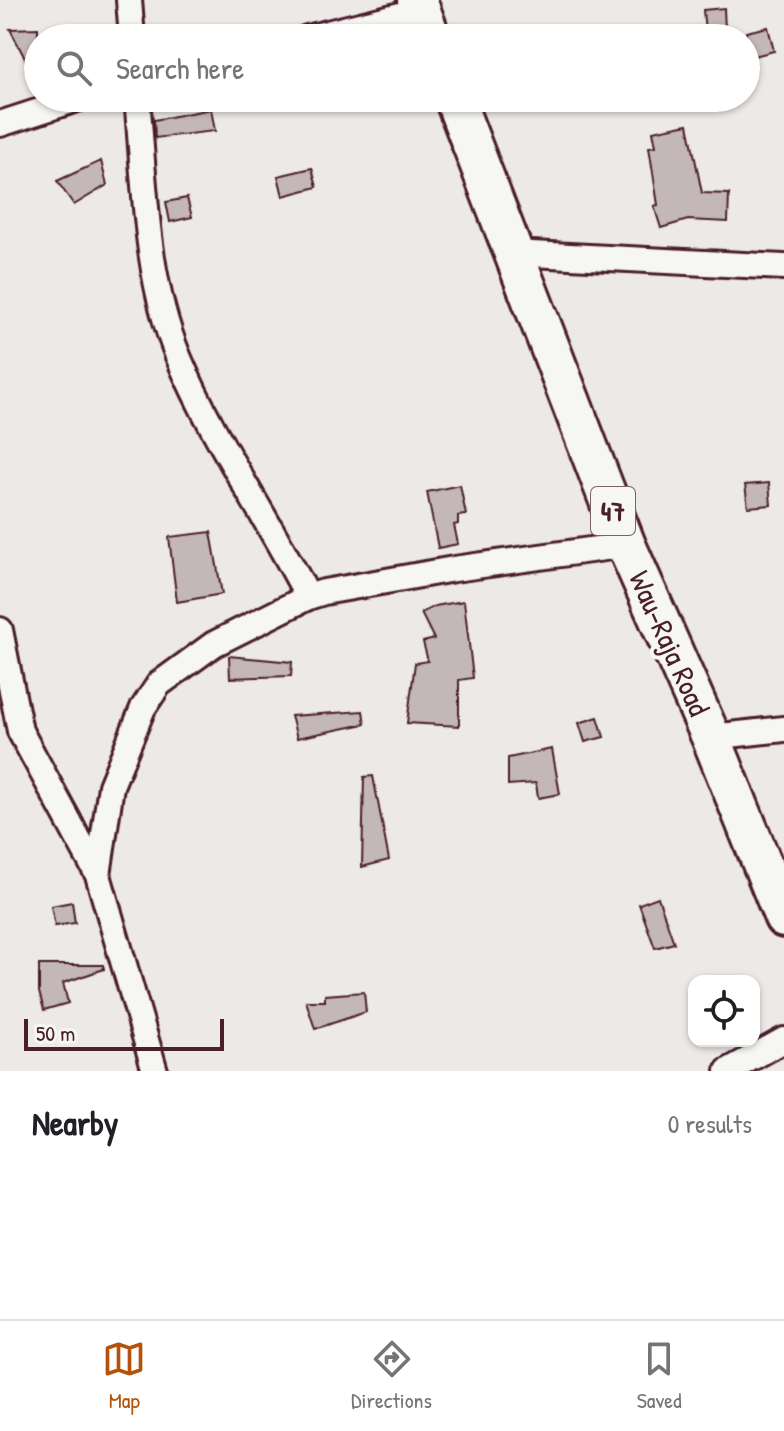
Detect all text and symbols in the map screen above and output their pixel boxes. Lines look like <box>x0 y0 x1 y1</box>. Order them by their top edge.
search box <box>24 24 760 112</box>
icon: search <box>52 46 96 90</box>
text: Search here <box>116 48 244 88</box>
road number: 47 <box>591 487 635 535</box>
street label: Wau-Raja Road <box>620 564 720 722</box>
map controls <box>688 975 760 1047</box>
button: locate <box>688 975 760 1047</box>
scale bar <box>24 1015 224 1051</box>
text: 50 m <box>36 1018 75 1048</box>
text: Nearby <box>32 1100 118 1146</box>
text: 0 results <box>668 1106 752 1141</box>
tab: Map <box>102 1337 146 1415</box>
tab: Directions <box>351 1337 432 1415</box>
tab: Saved <box>637 1337 682 1415</box>

